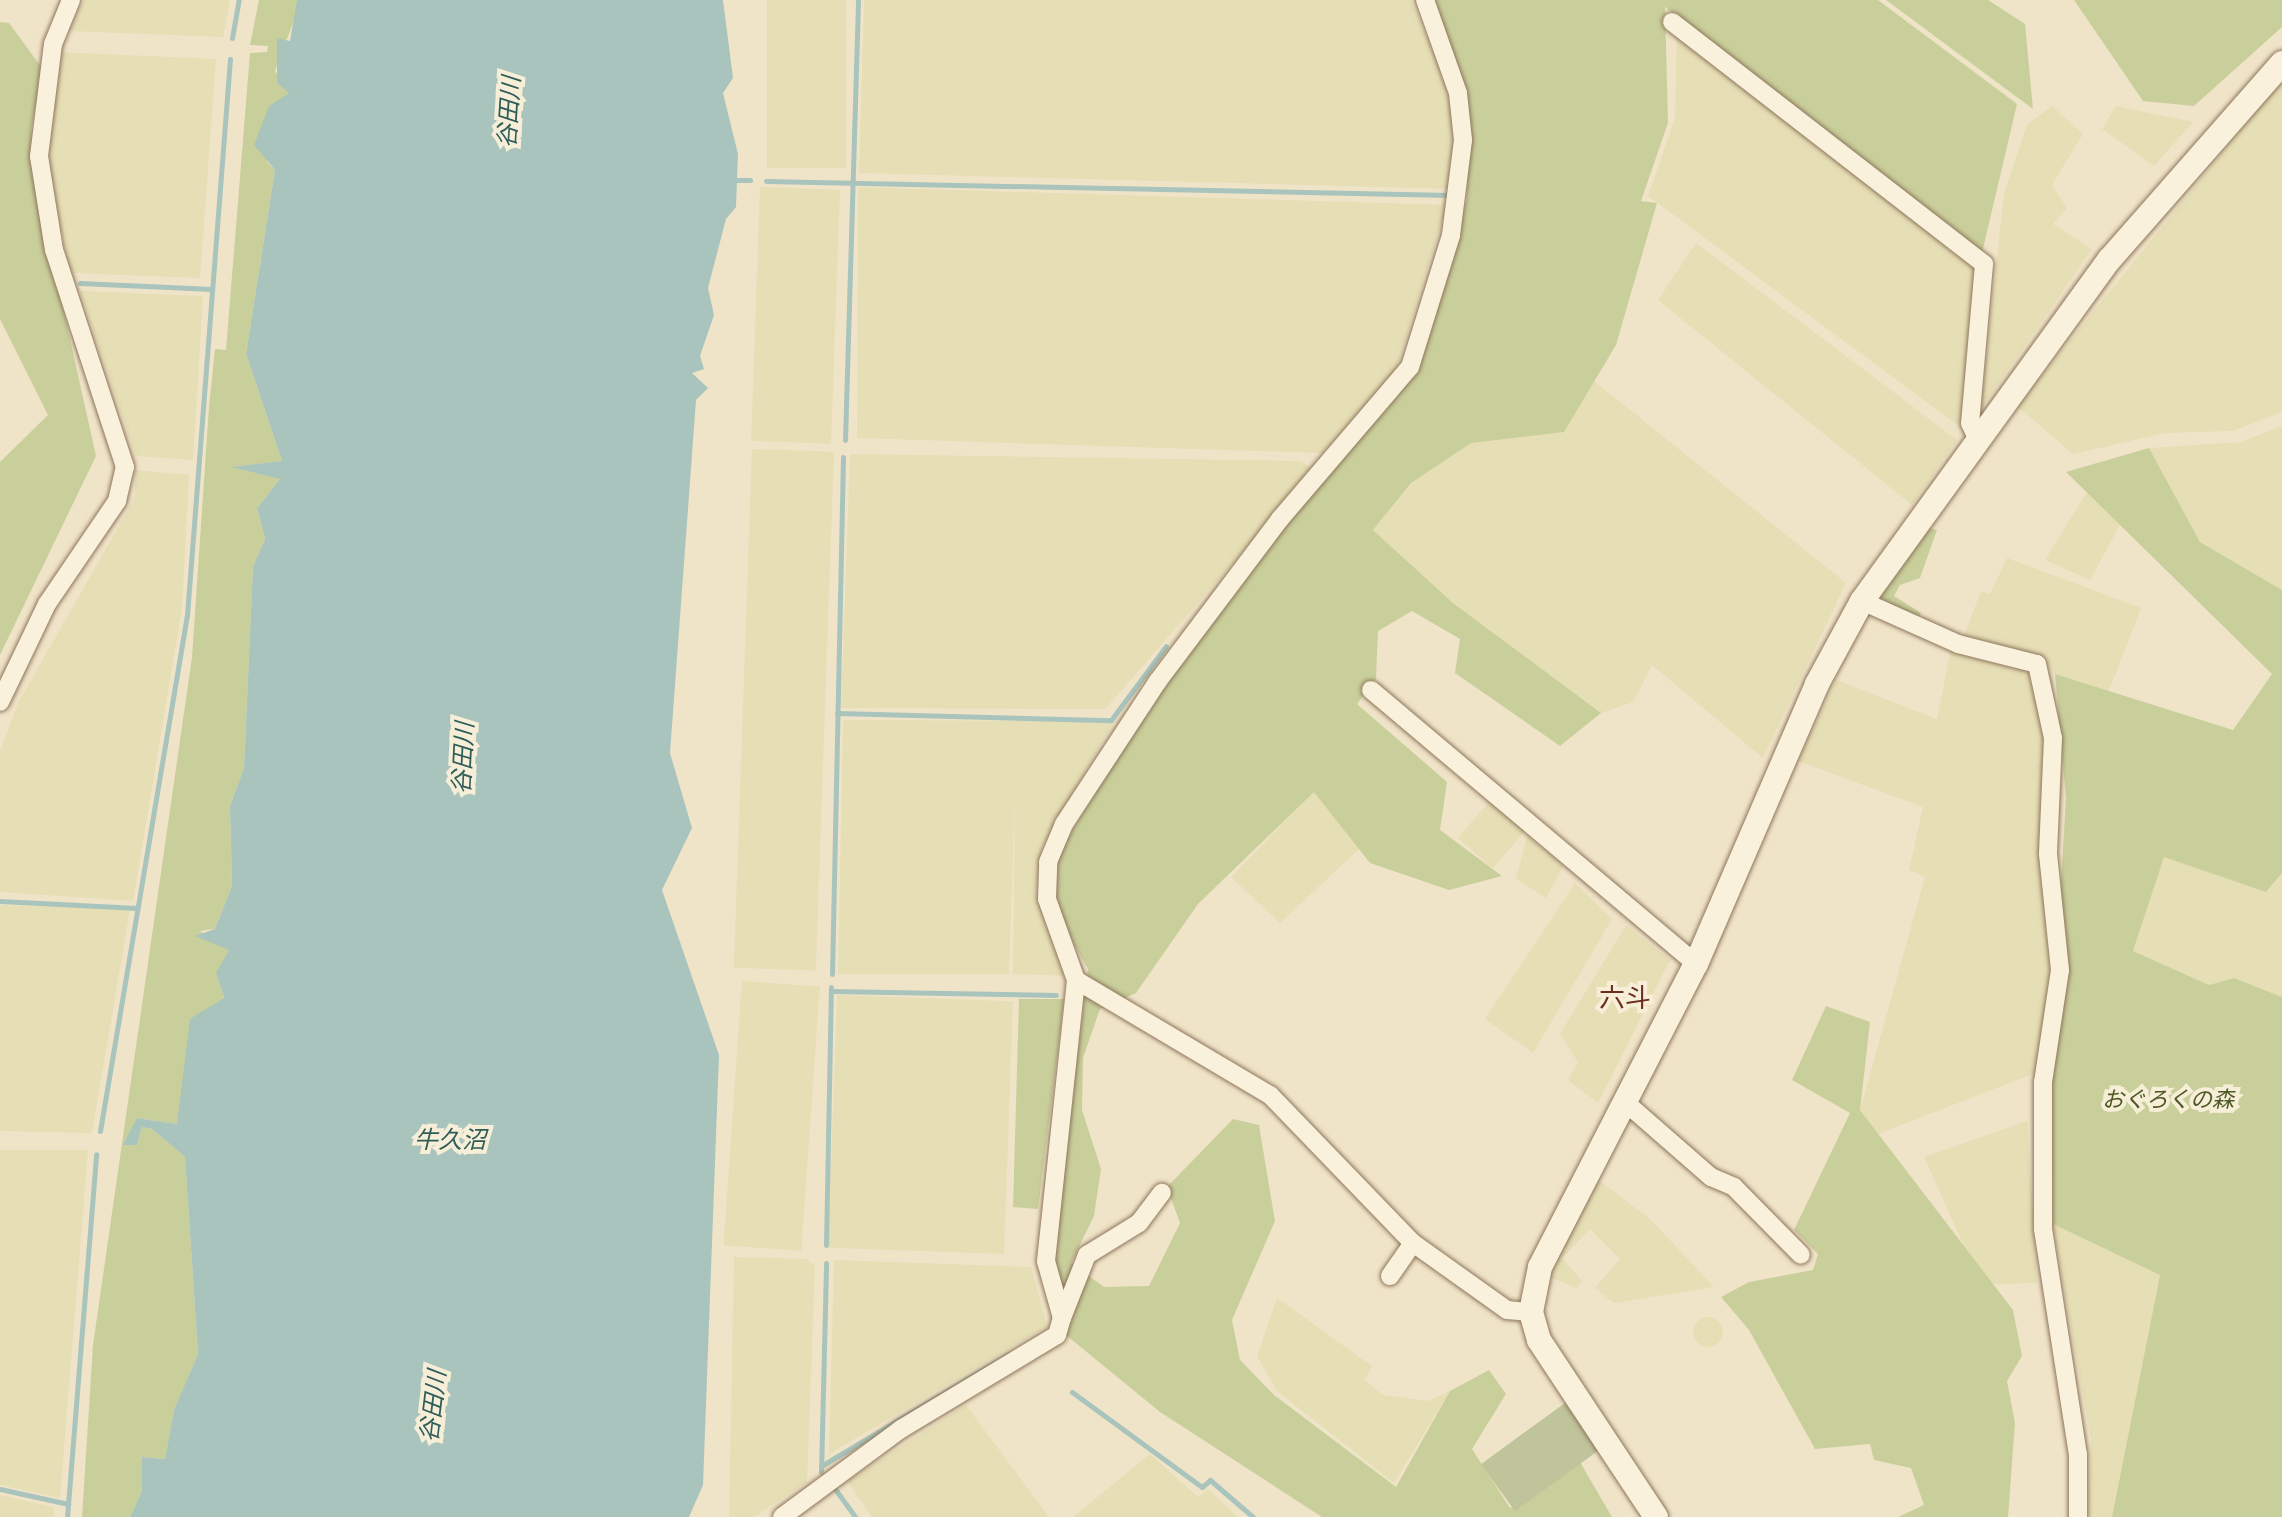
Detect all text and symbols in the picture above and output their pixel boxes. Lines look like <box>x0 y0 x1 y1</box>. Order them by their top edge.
water label: 谷田川 <box>490 75 524 149</box>
water label: 谷田川 <box>445 721 477 795</box>
district label: 六斗 <box>1599 980 1651 1012</box>
park label: おぐろくの森 <box>2102 1085 2234 1111</box>
water label: 牛久沼 <box>414 1124 486 1152</box>
water label: 谷田川 <box>412 1369 450 1443</box>

